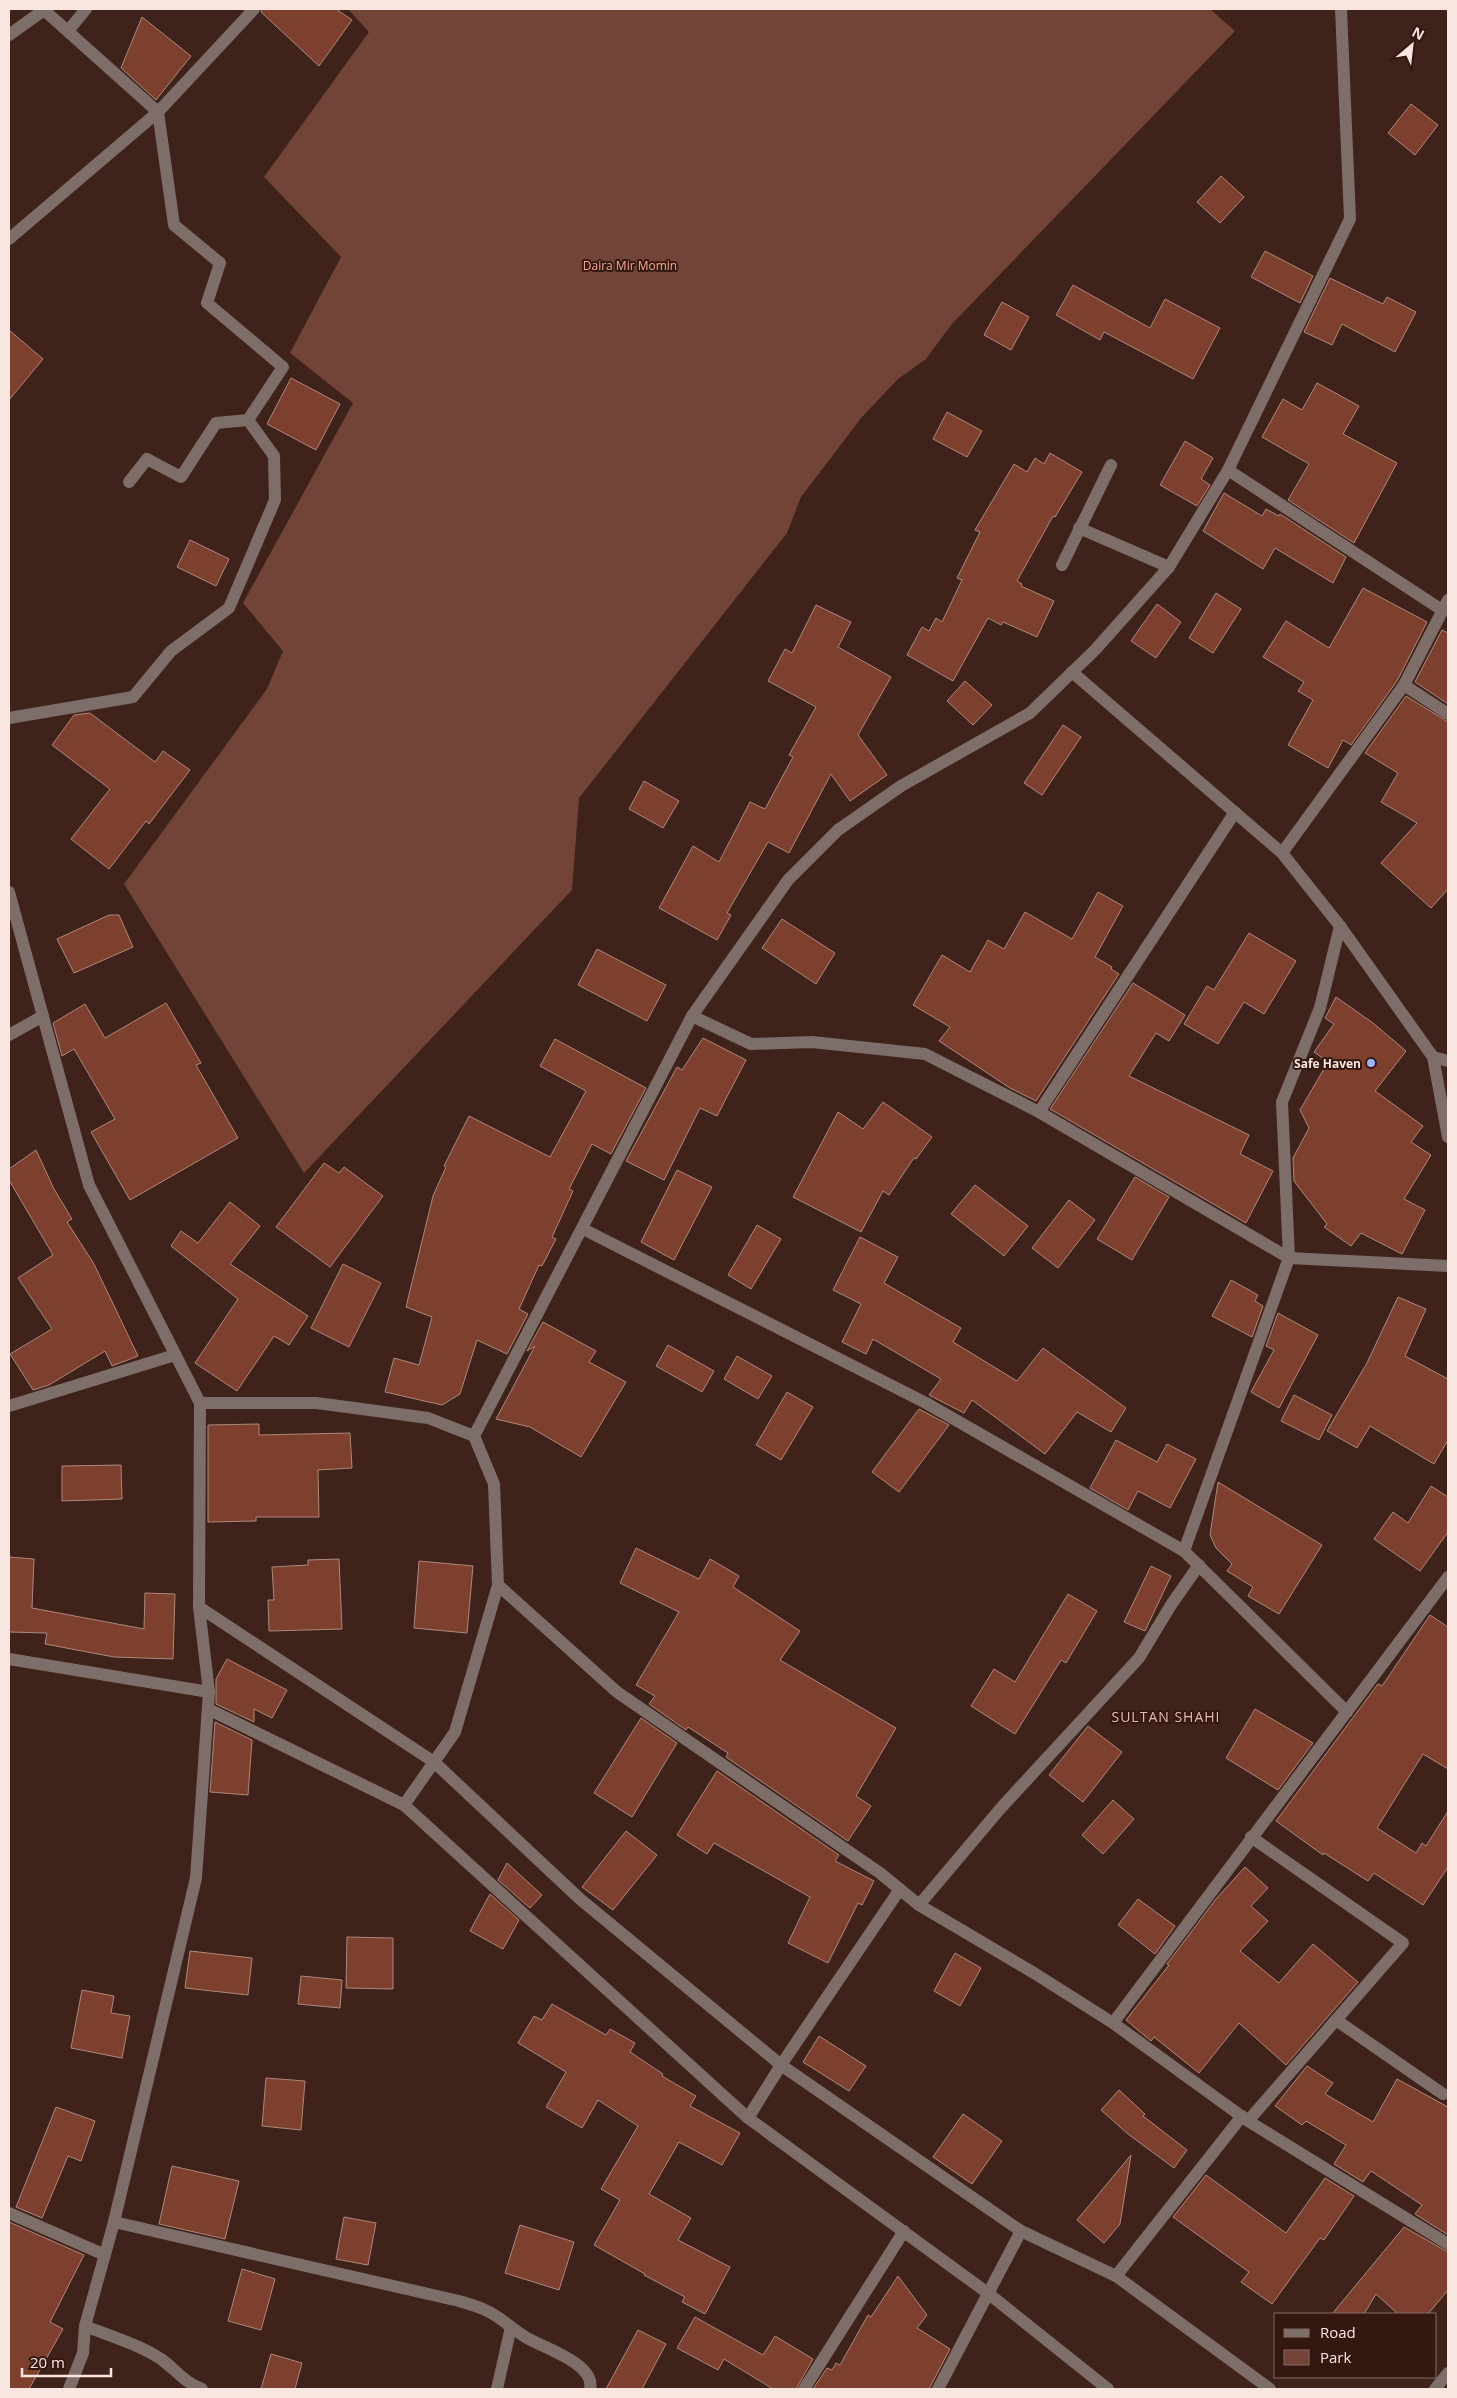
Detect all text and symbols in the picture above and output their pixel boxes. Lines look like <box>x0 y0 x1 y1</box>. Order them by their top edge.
north arrow <box>1387 20 1437 70</box>
text: N <box>1409 22 1428 44</box>
park label: Daira Mir Momin <box>583 257 677 274</box>
place label: Safe Haven <box>1294 1055 1361 1072</box>
marker: Safe Haven <box>1365 1057 1377 1069</box>
district label: SULTAN SHAHI <box>1111 1707 1221 1726</box>
legend <box>1274 2313 1437 2378</box>
text: Road <box>1320 2322 1356 2342</box>
scale bar <box>22 2346 111 2378</box>
text: Park <box>1320 2347 1351 2367</box>
text: 20 m <box>30 2352 65 2372</box>

